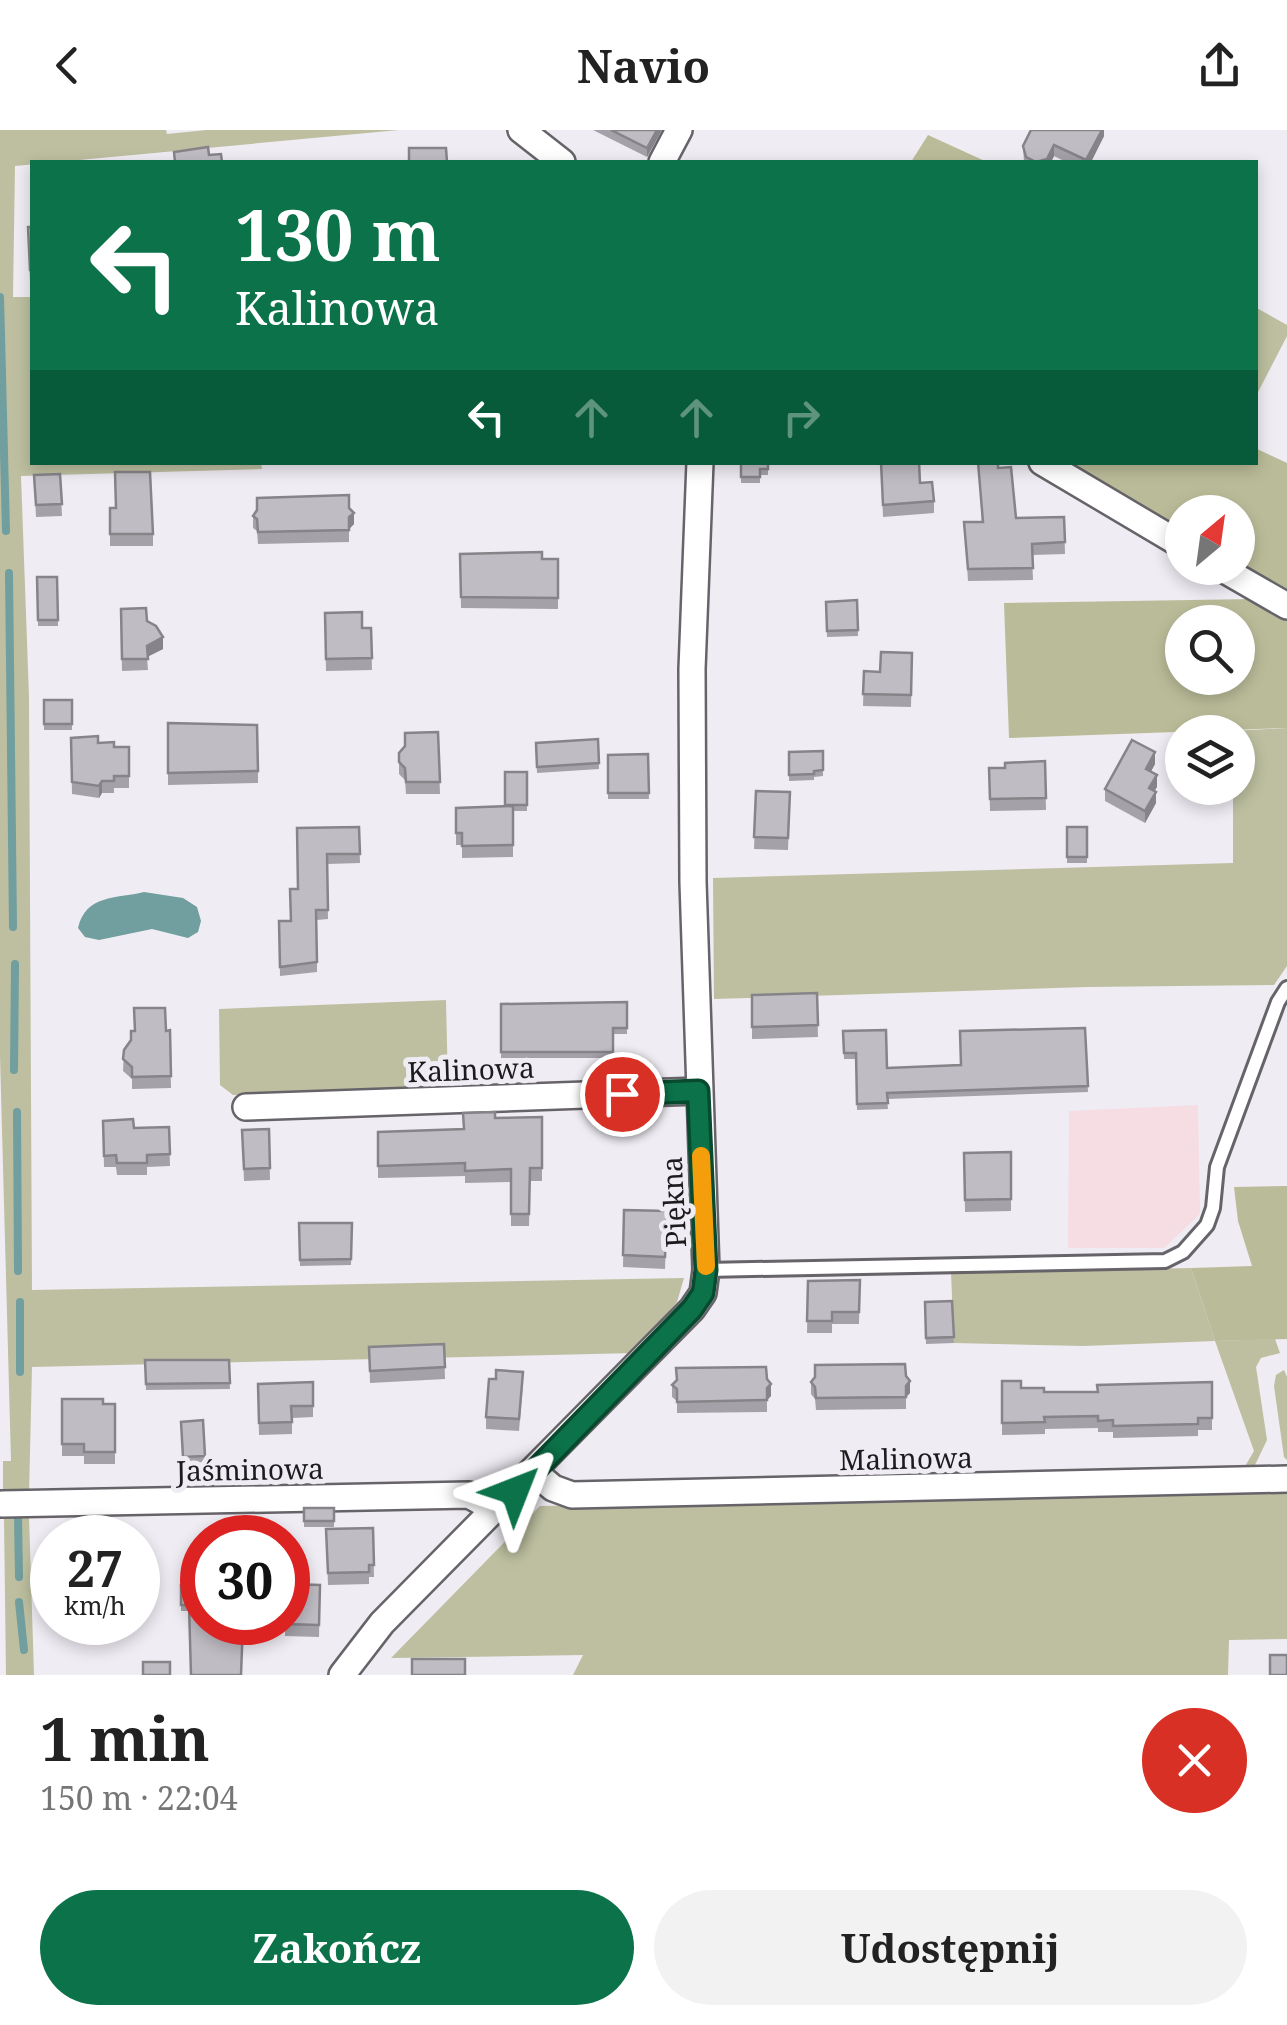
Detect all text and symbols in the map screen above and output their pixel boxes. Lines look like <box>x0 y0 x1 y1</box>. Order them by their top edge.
text: Navio <box>577 35 710 96</box>
icon: back <box>40 38 95 93</box>
icon: share <box>1192 38 1247 93</box>
text: 130 m <box>235 186 441 282</box>
icon: left <box>70 200 200 330</box>
text: Kalinowa <box>235 277 439 338</box>
icon: left <box>459 390 514 445</box>
icon: ahead <box>564 390 619 445</box>
icon: ahead <box>669 390 724 445</box>
icon: right <box>774 390 829 445</box>
north arrow <box>1165 495 1255 585</box>
map controls <box>1165 495 1255 805</box>
button: search <box>1165 605 1255 695</box>
button: layers <box>1165 715 1255 805</box>
street label: Kalinowa <box>407 1048 535 1090</box>
pin <box>580 1052 665 1137</box>
icon: arrive <box>595 1067 650 1122</box>
street label: Piękna <box>652 1156 694 1248</box>
street label: Malinowa <box>839 1438 973 1478</box>
position arrow <box>463 1439 567 1543</box>
street label: Jaśminowa <box>175 1449 324 1489</box>
speed limit sign: 30 <box>180 1515 310 1645</box>
text: 27 <box>67 1534 123 1602</box>
text: km/h <box>64 1588 126 1622</box>
text: 1 min <box>40 1697 210 1779</box>
button: close <box>1142 1708 1247 1813</box>
text: 150 m · 22:04 <box>40 1776 238 1819</box>
button: Zakończ <box>40 1890 634 2005</box>
button: Udostępnij <box>654 1890 1247 2005</box>

